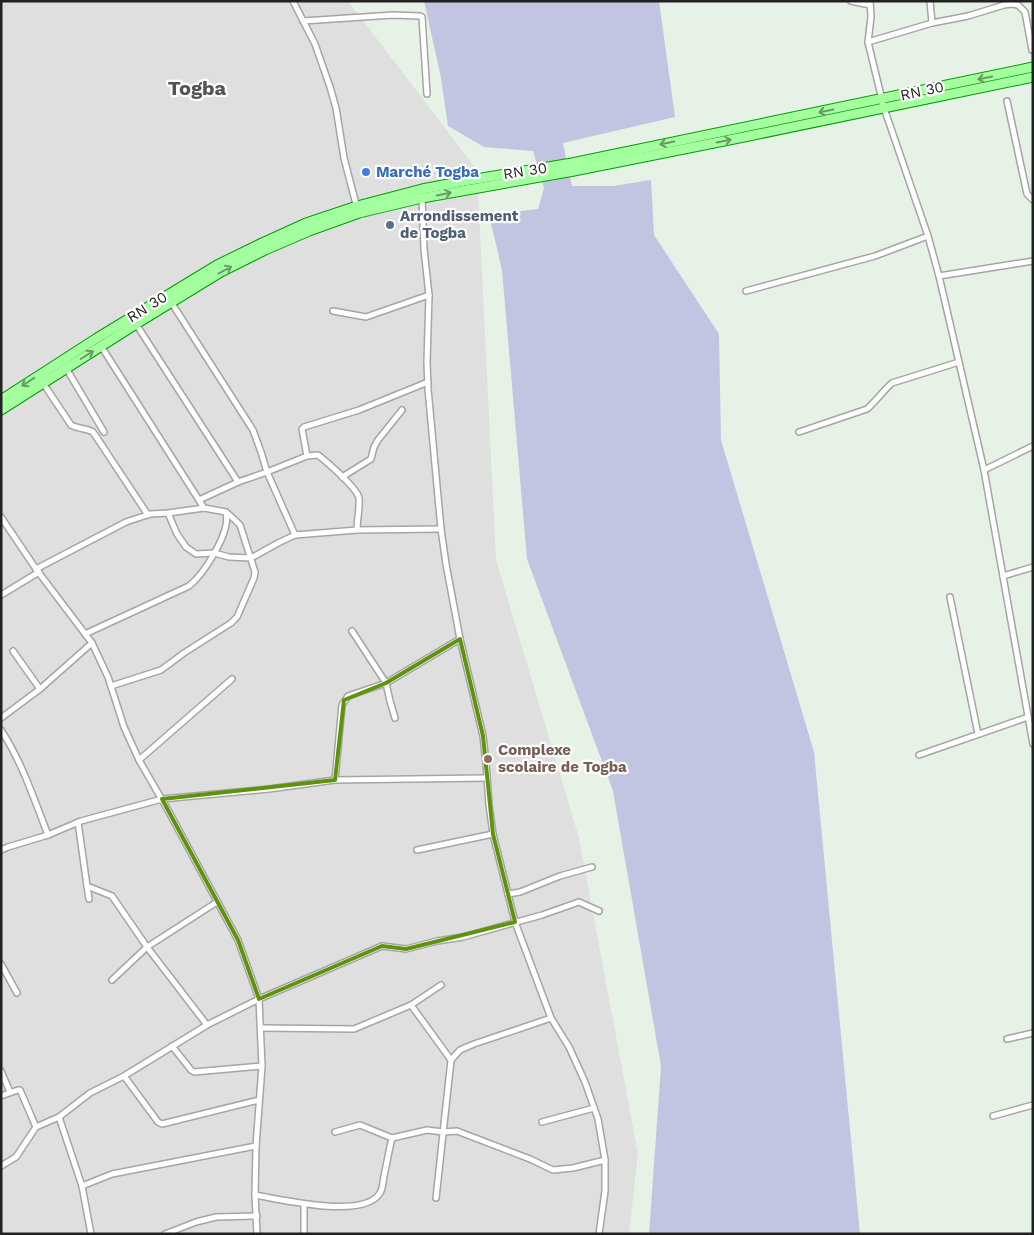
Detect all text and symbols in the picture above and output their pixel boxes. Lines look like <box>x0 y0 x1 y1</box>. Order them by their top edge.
one-way arrow <box>978 73 994 83</box>
district label: Togba <box>168 76 227 100</box>
street label: RN 30 <box>899 78 945 104</box>
one-way arrow <box>818 107 834 116</box>
one-way arrow <box>716 136 732 146</box>
one-way arrow <box>659 139 675 149</box>
street label: RN 30 <box>502 159 548 183</box>
place label: Marché Togba <box>376 163 479 181</box>
marker: Marché Togba <box>360 166 372 178</box>
one-way arrow <box>435 189 451 199</box>
place label: Arrondissement de Togba <box>400 207 519 242</box>
marker: Arrondissement de Togba <box>384 219 396 231</box>
one-way arrow <box>217 265 232 274</box>
street label: RN 30 <box>123 288 171 326</box>
one-way arrow <box>79 350 93 360</box>
one-way arrow <box>22 377 36 387</box>
place label: Complexe scolaire de Togba <box>498 741 627 776</box>
marker: Complexe scolaire de Togba <box>482 753 494 765</box>

